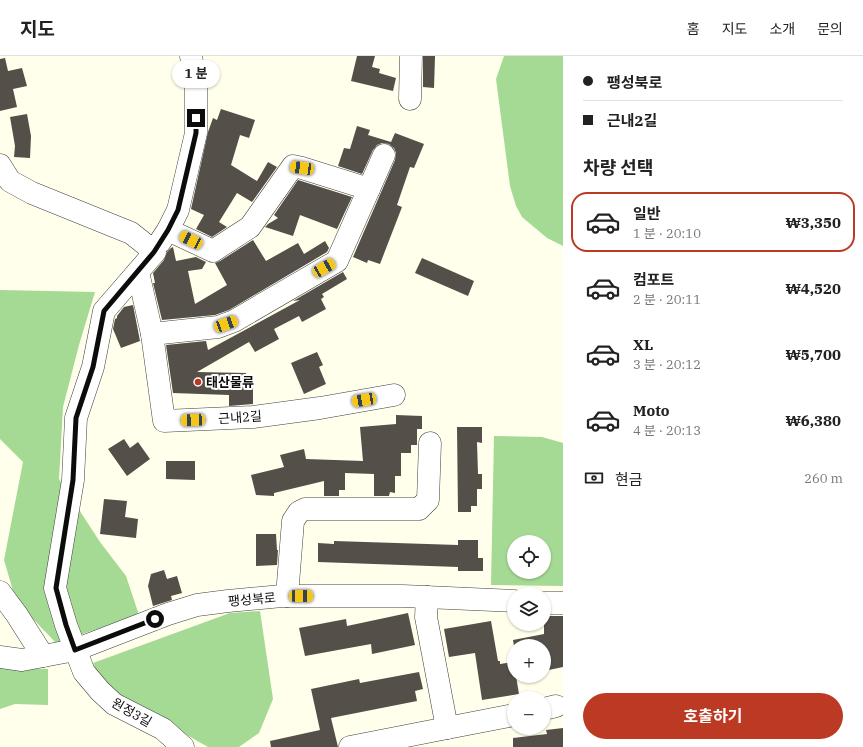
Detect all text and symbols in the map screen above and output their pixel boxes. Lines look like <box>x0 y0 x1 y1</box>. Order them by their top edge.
text: 지도 <box>20 17 55 41</box>
text: 홈 <box>687 20 700 38</box>
text: 지도 <box>722 20 747 38</box>
text: 소개 <box>769 20 795 38</box>
text: 문의 <box>817 20 843 38</box>
callout: 1 분 <box>172 60 220 88</box>
text: 1 분 <box>185 65 207 82</box>
text: 팽성북로 <box>607 73 662 92</box>
route end <box>187 109 205 127</box>
text: 근내2길 <box>607 111 657 130</box>
text: 차량 선택 <box>583 156 653 179</box>
car <box>289 160 315 176</box>
icon: car <box>585 204 621 240</box>
text: 일반 <box>633 204 661 223</box>
text: ₩3,350 <box>785 213 841 232</box>
text: 1 분 · 20:10 <box>633 225 701 242</box>
car <box>178 229 204 251</box>
car <box>311 257 337 279</box>
icon: car <box>585 270 621 306</box>
text: 컴포트 <box>633 270 674 289</box>
text: ₩4,520 <box>785 279 841 298</box>
text: 2 분 · 20:11 <box>633 291 701 308</box>
car <box>213 314 239 334</box>
text: XL <box>633 335 653 354</box>
icon: car <box>585 336 621 372</box>
text: ₩5,700 <box>785 345 841 364</box>
text: 3 분 · 20:12 <box>633 356 701 373</box>
place label: 태산물류 <box>206 374 254 391</box>
marker: 태산물류 <box>193 377 203 387</box>
car <box>351 392 377 408</box>
text: Moto <box>633 401 670 420</box>
icon: car <box>585 402 621 438</box>
street label: 근내2길 <box>218 407 262 428</box>
text: ₩6,380 <box>785 411 841 430</box>
car <box>181 414 205 426</box>
text: 4 분 · 20:13 <box>633 422 701 439</box>
icon: cash <box>583 467 605 489</box>
text: 현금 <box>615 470 643 489</box>
text: 260 m <box>804 470 843 487</box>
map controls <box>507 535 551 735</box>
button: locate <box>507 535 551 579</box>
button: layers <box>507 587 551 631</box>
street label: 팽성북로 <box>227 589 277 610</box>
car <box>289 590 313 602</box>
route start <box>146 610 164 628</box>
button: + <box>507 639 551 683</box>
button: − <box>507 691 551 735</box>
button: 호출하기 <box>583 693 843 739</box>
street label: 원정3길 <box>109 694 155 731</box>

